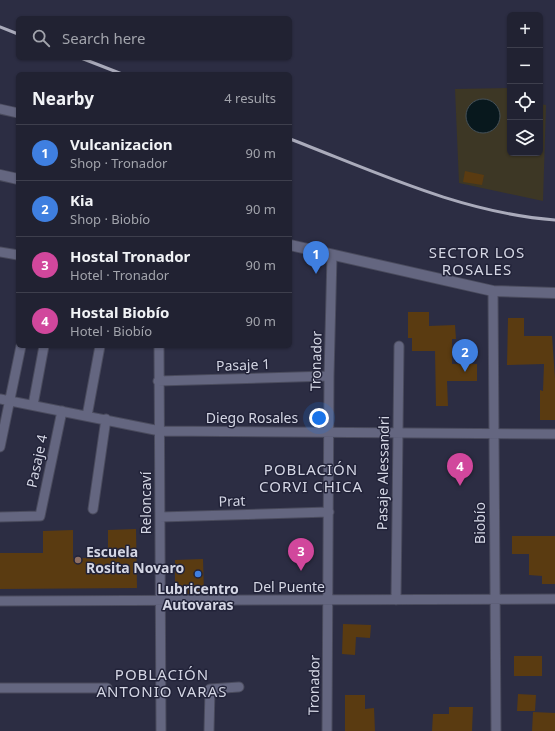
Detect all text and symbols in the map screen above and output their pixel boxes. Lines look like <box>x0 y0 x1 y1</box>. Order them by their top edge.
map controls <box>507 12 543 156</box>
button: + <box>507 12 543 48</box>
search box <box>16 16 292 60</box>
icon: search <box>30 27 52 49</box>
text: Search here <box>62 28 145 48</box>
button: − <box>507 48 543 84</box>
button: locate <box>507 84 543 120</box>
text: Nearby <box>32 87 94 110</box>
text: 4 results <box>224 89 276 107</box>
button: layers <box>507 120 543 156</box>
text: Vulcanizacion <box>70 134 173 154</box>
text: 1 <box>41 144 49 162</box>
text: 90 m <box>246 144 276 162</box>
text: Shop · Tronador <box>70 154 167 172</box>
text: Kia <box>70 190 93 210</box>
text: 2 <box>41 200 49 218</box>
text: 90 m <box>246 200 276 218</box>
text: Shop · Biobío <box>70 210 150 228</box>
pin: 1 <box>303 241 329 274</box>
district label: SECTOR LOS ROSALES <box>429 242 525 279</box>
text: Hostal Tronador <box>70 246 190 266</box>
text: 3 <box>41 256 49 274</box>
text: 90 m <box>246 256 276 274</box>
text: Hotel · Tronador <box>70 266 169 284</box>
text: Hostal Biobío <box>70 302 169 322</box>
text: 4 <box>41 312 49 330</box>
text: 90 m <box>246 312 276 330</box>
text: Hotel · Biobío <box>70 322 152 340</box>
street label: Tronador <box>305 330 326 391</box>
pin: 2 <box>452 339 478 372</box>
street label: Pasaje 1 <box>216 354 270 375</box>
street label: Diego Rosales <box>206 408 298 427</box>
your location <box>309 408 329 428</box>
street label: Pasaje Alessandri <box>372 416 393 530</box>
street label: Pasaje 4 <box>22 432 51 489</box>
pin: 4 <box>447 453 473 486</box>
district label: POBLACIÓN CORVI CHICA <box>259 459 363 496</box>
street label: Reloncaví <box>136 471 155 534</box>
street label: Prat <box>218 491 246 510</box>
street label: Biobío <box>470 502 489 544</box>
pin: 3 <box>288 538 314 571</box>
place label: Escuela Rosita Novaro <box>86 542 184 577</box>
marker: Escuela Rosita Novaro <box>73 555 83 565</box>
marker: Lubricentro Autovaras <box>193 569 203 579</box>
street label: Del Puente <box>253 577 325 596</box>
place label: Lubricentro Autovaras <box>157 579 239 614</box>
street label: Tronador <box>303 654 324 715</box>
district label: POBLACIÓN ANTONIO VARAS <box>97 664 227 701</box>

